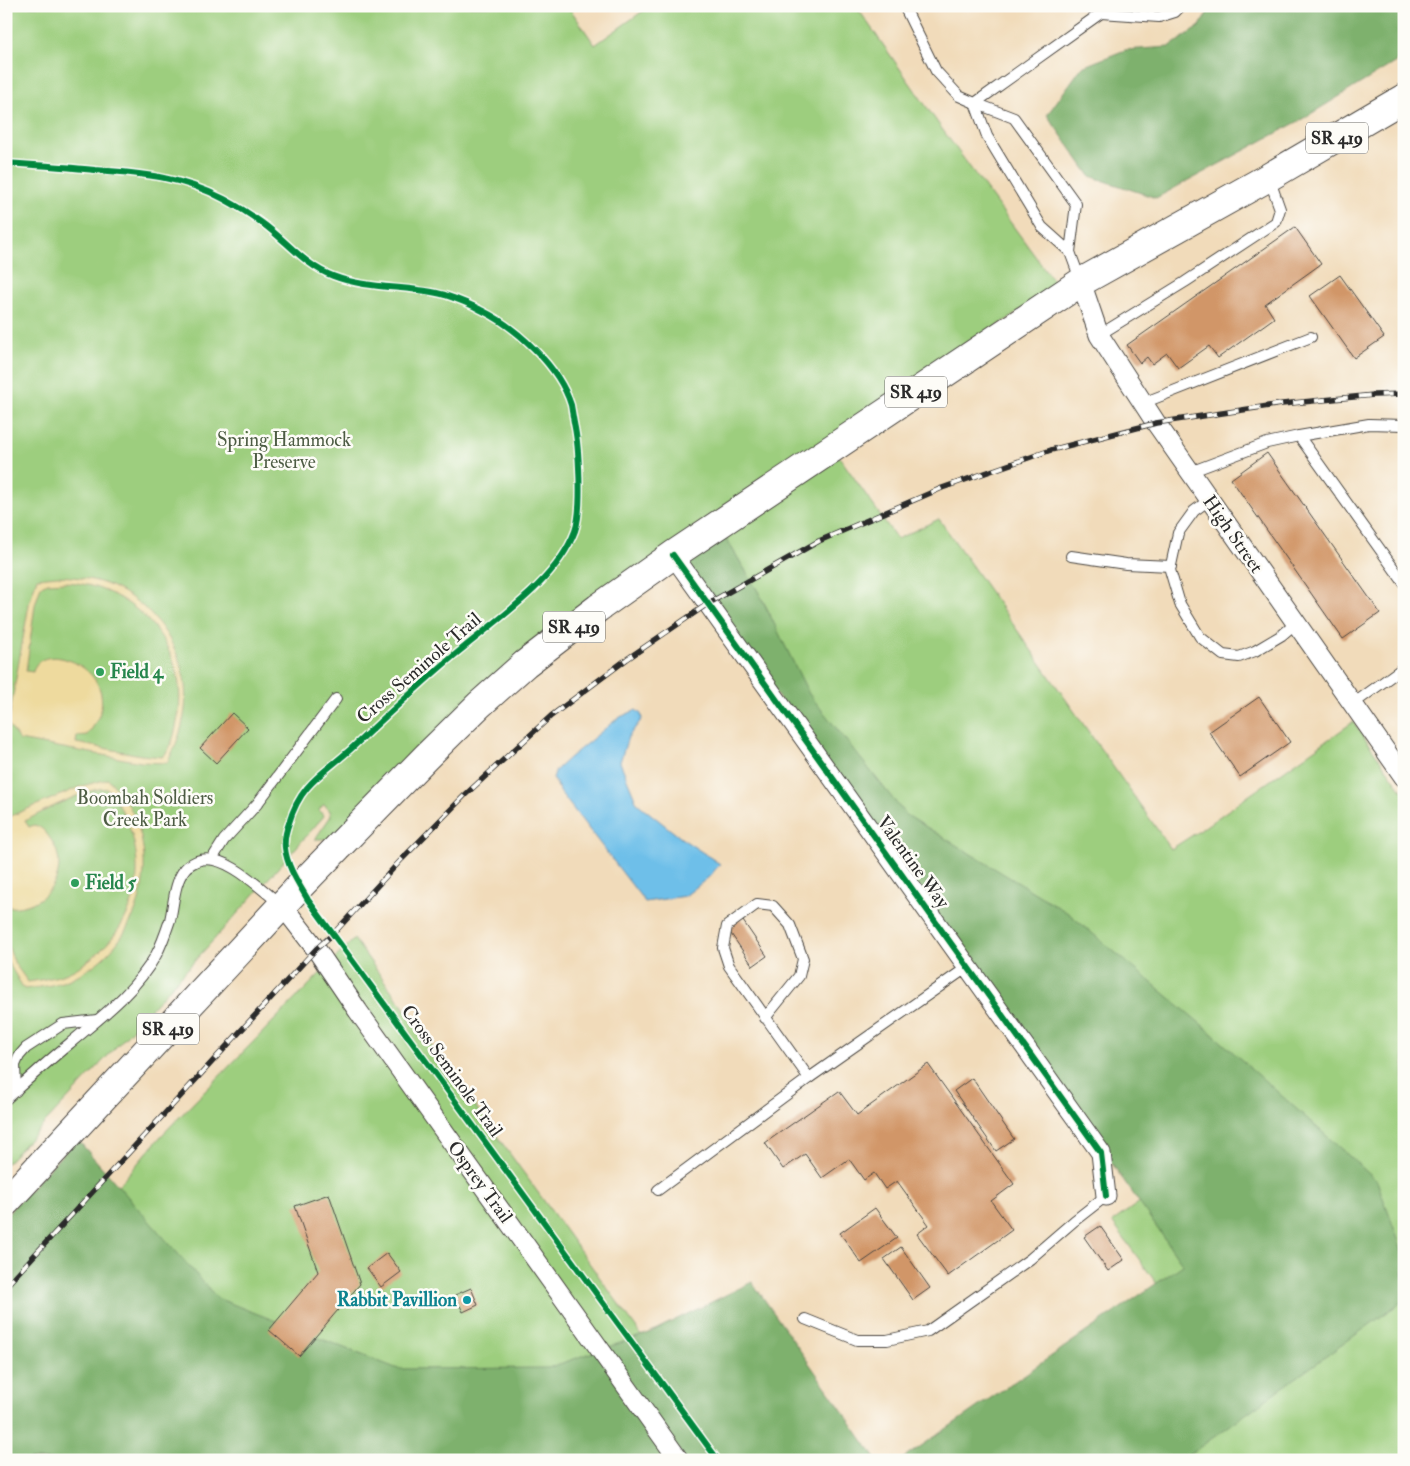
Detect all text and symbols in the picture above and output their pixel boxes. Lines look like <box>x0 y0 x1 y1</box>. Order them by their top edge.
road number: SR 419 <box>1306 122 1368 154</box>
road number: SR 419 <box>885 377 947 408</box>
park label: Spring Hammock Preserve <box>217 428 351 474</box>
street label: High Street <box>1197 490 1269 578</box>
street label: Cross Seminole Trail <box>352 607 486 729</box>
road number: SR 419 <box>543 612 605 642</box>
place label: Field 4 <box>110 660 165 684</box>
marker: Field 4 <box>94 666 106 678</box>
park label: Boombah Soldiers Creek Park <box>77 786 213 832</box>
street label: Valentine Way <box>871 811 955 914</box>
place label: Field 5 <box>85 871 137 895</box>
marker: Field 5 <box>69 877 81 889</box>
street label: Cross Seminole Trail <box>396 1000 508 1142</box>
road number: SR 419 <box>137 1014 199 1044</box>
street label: Osprey Trail <box>441 1136 518 1228</box>
place label: Rabbit Pavillion <box>337 1288 457 1312</box>
marker: Rabbit Pavillion <box>461 1294 473 1306</box>

